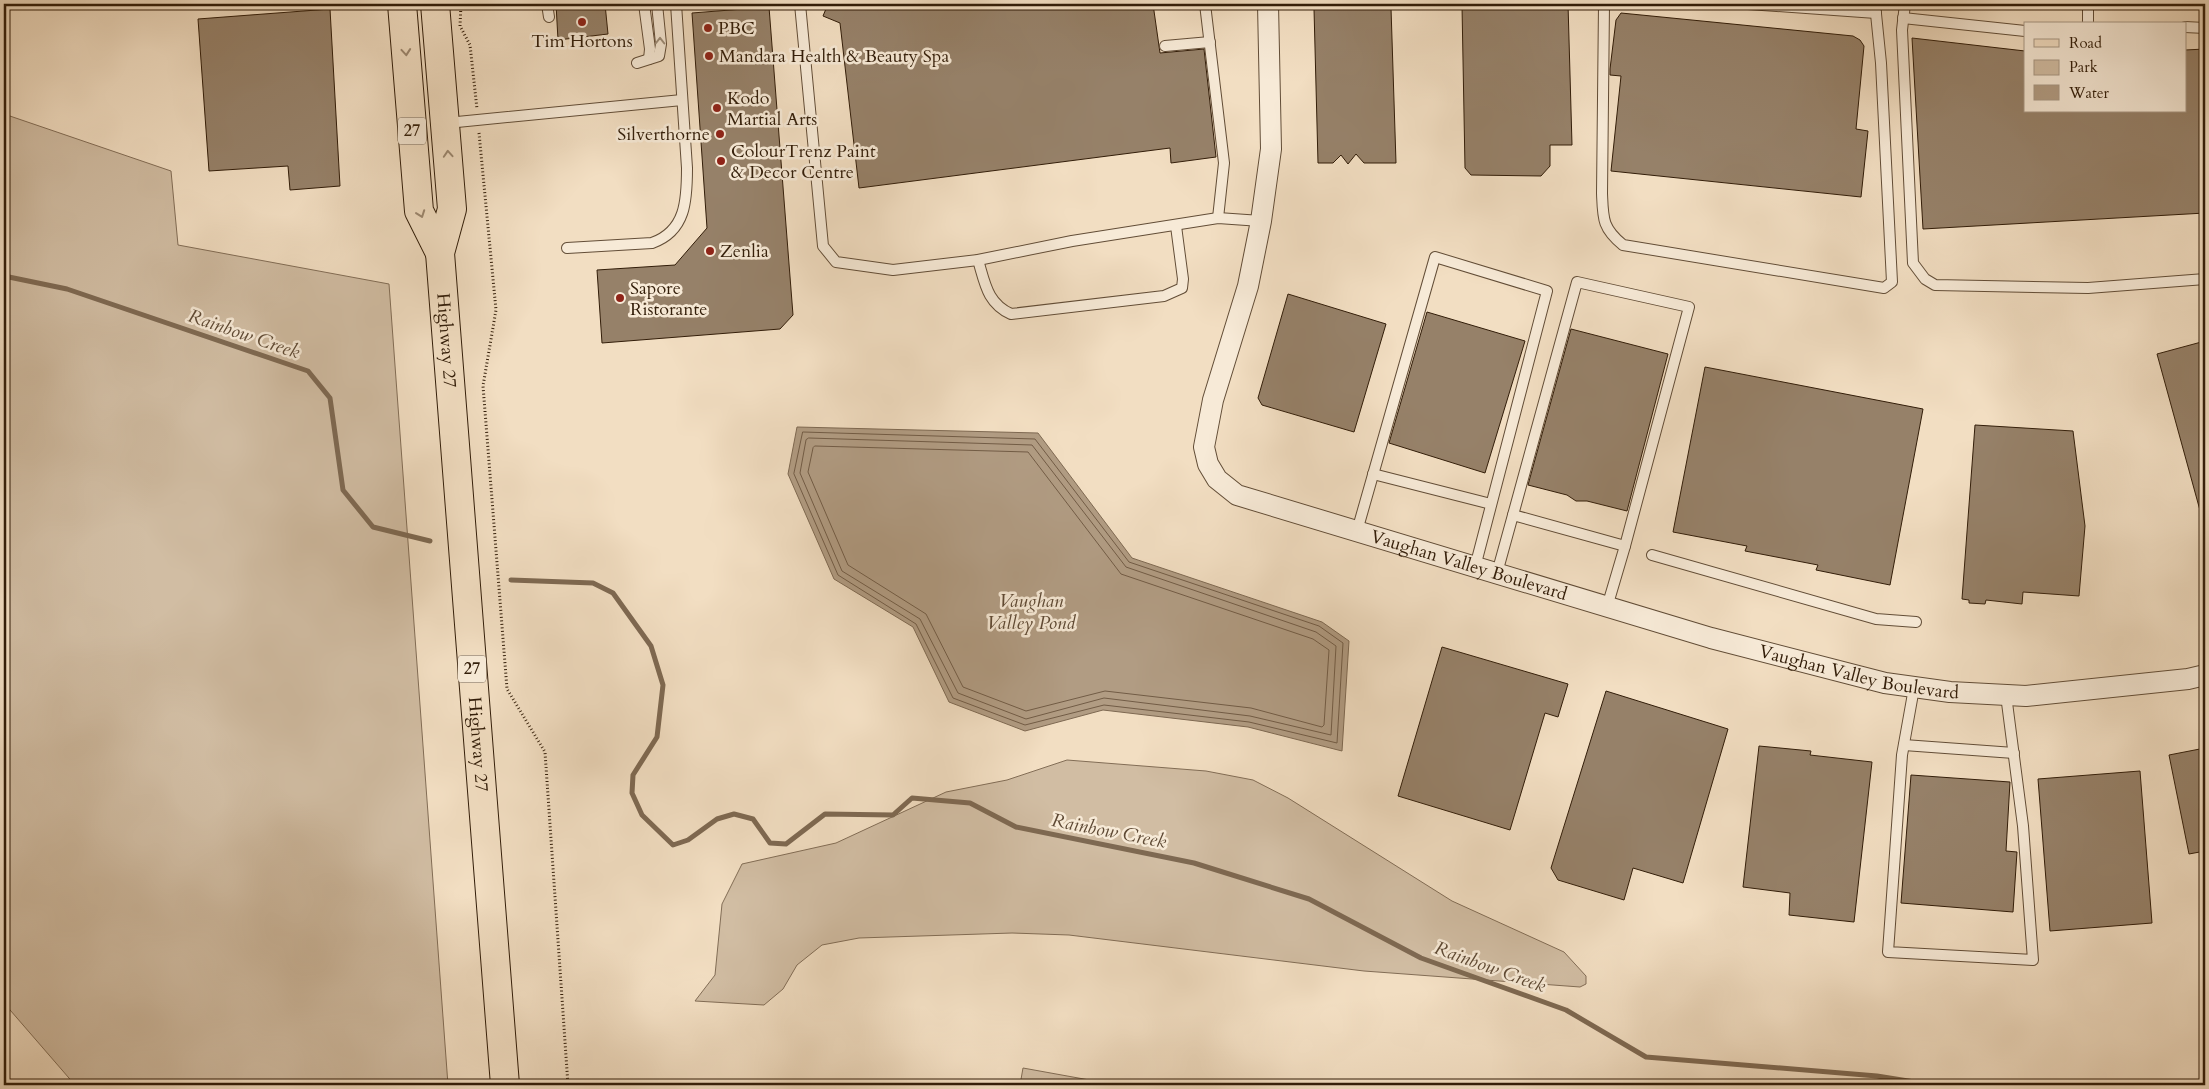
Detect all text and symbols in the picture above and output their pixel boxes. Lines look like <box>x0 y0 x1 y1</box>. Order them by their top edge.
marker: Tim Hortons <box>576 16 588 28</box>
place label: PBC <box>718 16 755 41</box>
marker: PBC <box>702 22 714 34</box>
legend <box>2024 22 2186 112</box>
place label: Tim Hortons <box>531 29 633 54</box>
text: Road <box>2069 33 2102 53</box>
one-way arrow <box>655 37 665 45</box>
place label: Mandara Health & Beauty Spa <box>719 44 949 69</box>
one-way arrow <box>400 49 411 57</box>
marker: Mandara Health & Beauty Spa <box>703 50 715 62</box>
text: Park <box>2069 57 2098 77</box>
text: Water <box>2068 83 2110 103</box>
place label: Kodo Martial Arts <box>727 86 817 132</box>
marker: Kodo Martial Arts <box>711 102 723 114</box>
road number: 27 <box>398 118 426 144</box>
place label: Silverthorne <box>617 122 710 147</box>
marker: Silverthorne <box>714 128 726 140</box>
place label: ColourTrenz Paint & Decor Centre <box>731 139 876 185</box>
one-way arrow <box>442 149 453 157</box>
marker: ColourTrenz Paint & Decor Centre <box>715 155 727 167</box>
one-way arrow <box>415 209 425 218</box>
place label: Zenlia <box>720 239 769 264</box>
marker: Zenlia <box>704 245 716 257</box>
place label: Sapore Ristorante <box>630 276 707 322</box>
street label: Highway 27 <box>431 292 463 389</box>
marker: Sapore Ristorante <box>614 292 626 304</box>
water label: Rainbow Creek <box>185 303 304 365</box>
street label: Vaughan Valley Boulevard <box>1368 524 1571 607</box>
water label: Vaughan Valley Pond <box>987 588 1076 636</box>
street label: Vaughan Valley Boulevard <box>1756 638 1960 705</box>
road number: 27 <box>458 656 486 682</box>
street label: Highway 27 <box>462 696 495 793</box>
water label: Rainbow Creek <box>1049 807 1169 855</box>
water label: Rainbow Creek <box>1431 935 1550 999</box>

